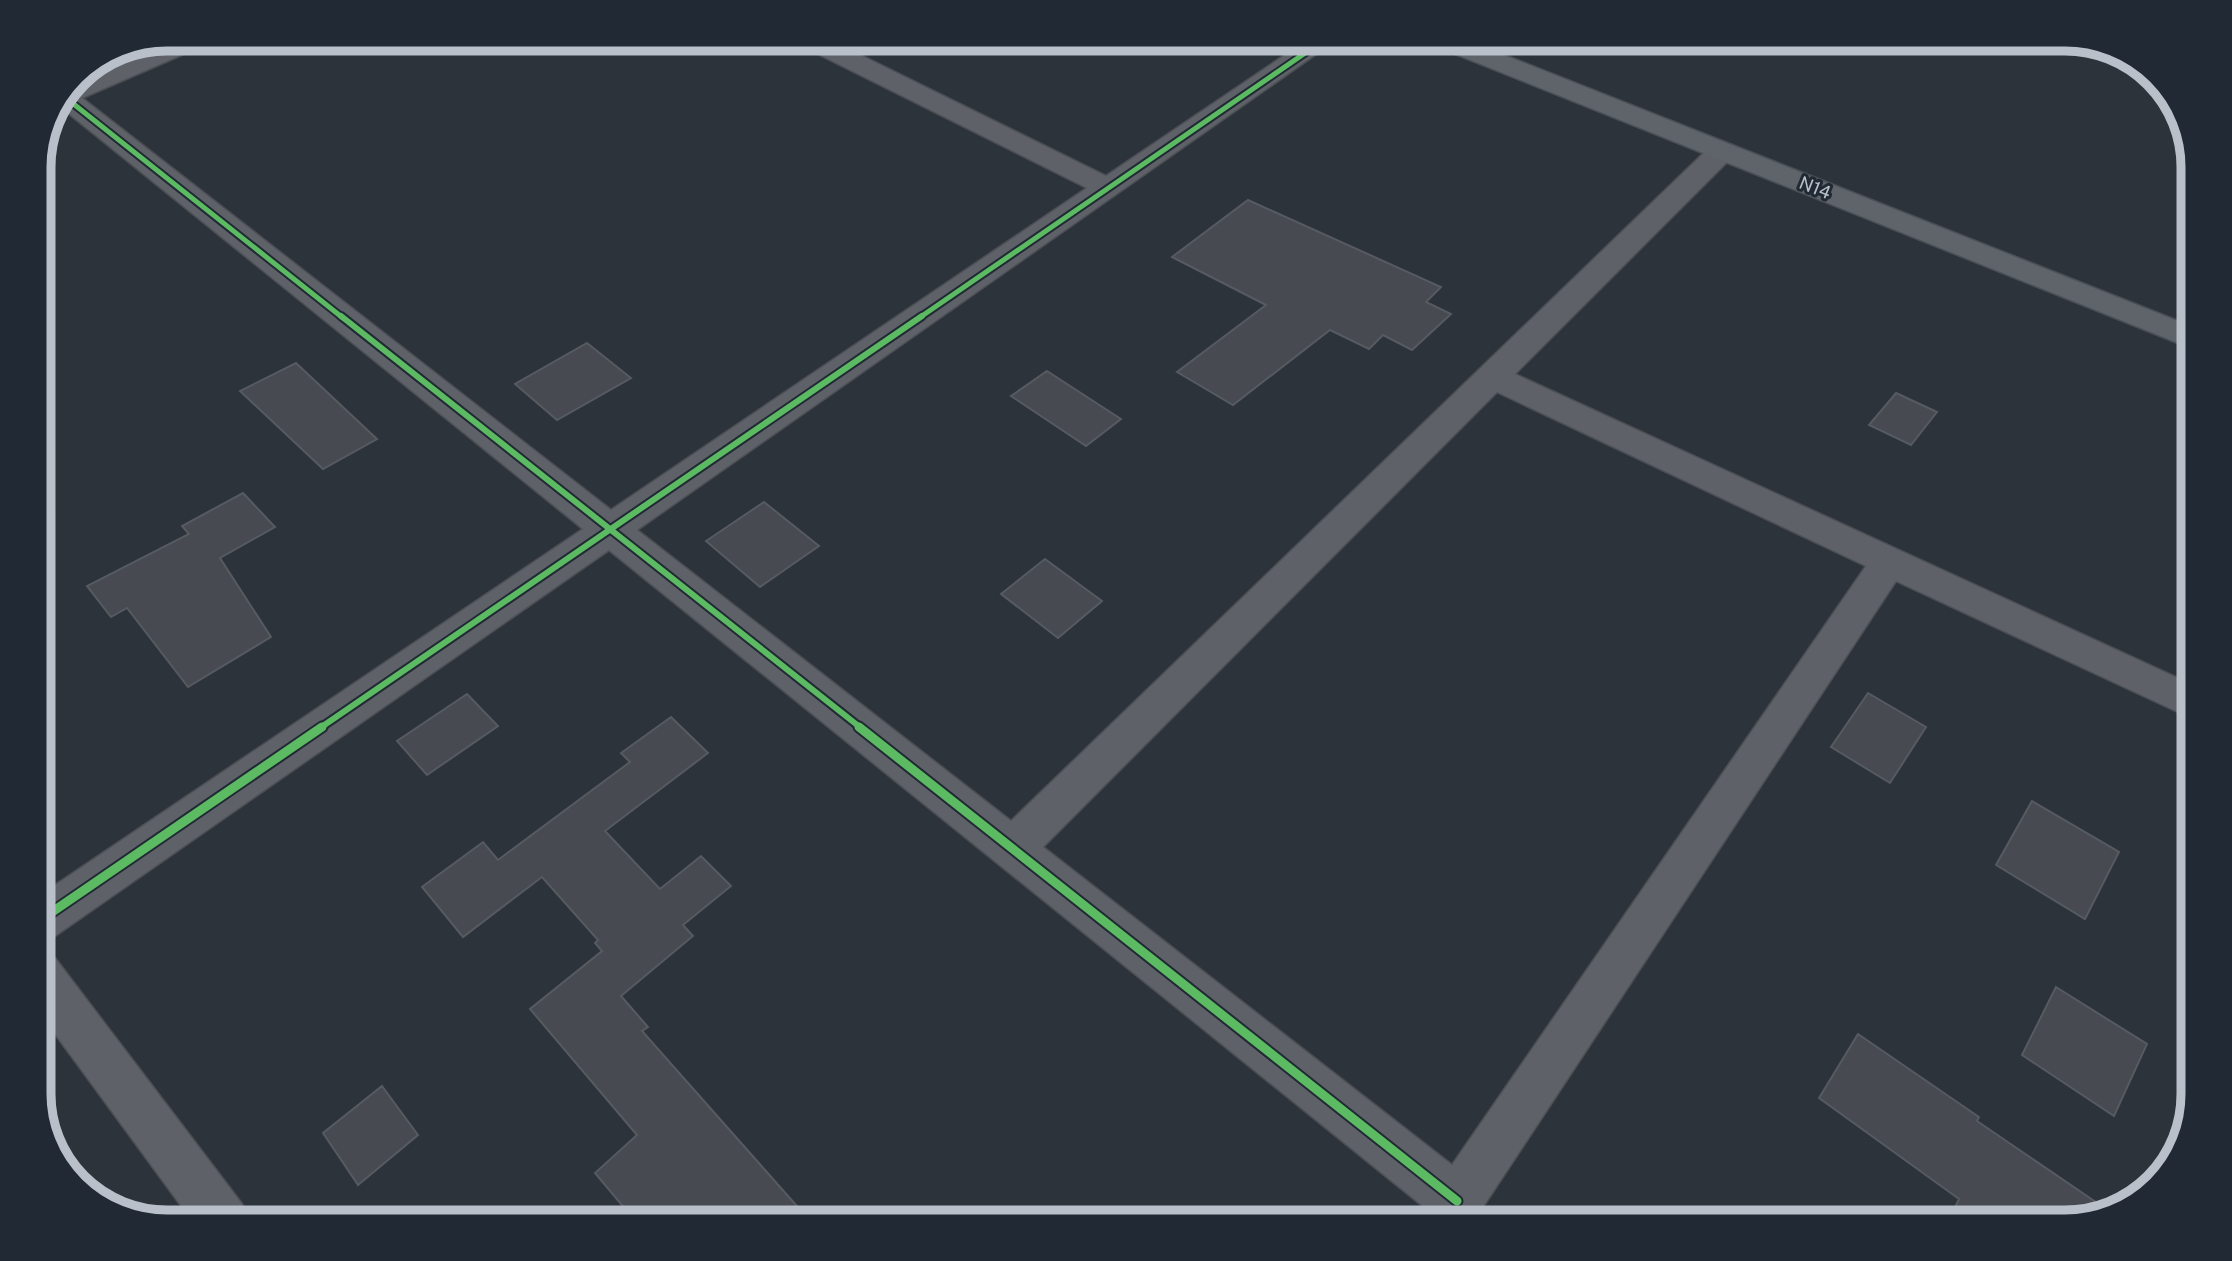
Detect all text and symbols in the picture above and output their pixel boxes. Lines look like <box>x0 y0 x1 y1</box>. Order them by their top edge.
street label: N14 <box>1796 172 1834 203</box>

